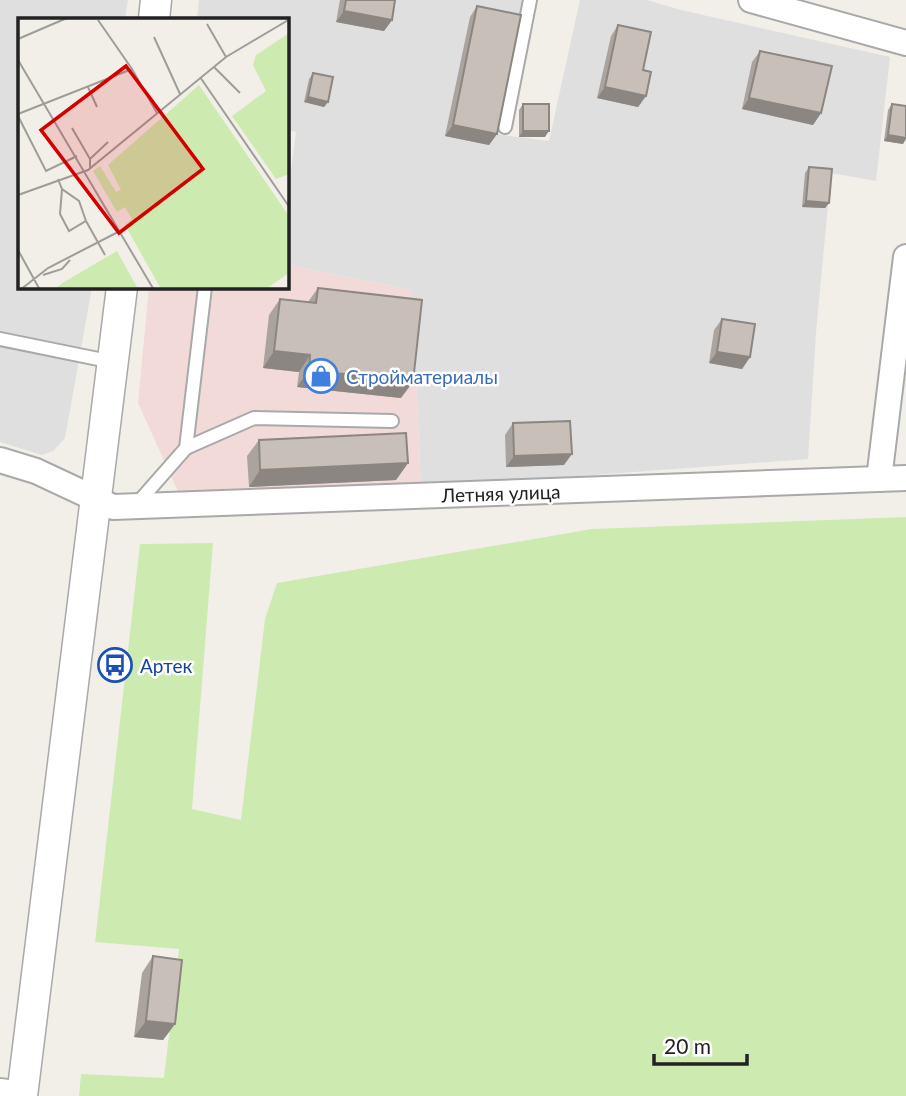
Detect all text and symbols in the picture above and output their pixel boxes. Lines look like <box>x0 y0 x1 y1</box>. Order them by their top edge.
inset map <box>18 18 289 289</box>
shop icon: Стройматериалы <box>302 357 340 395</box>
place label: Стройматериалы <box>346 365 498 388</box>
street label: Летняя улица <box>440 479 561 507</box>
bus stop icon: Артек <box>96 646 134 684</box>
place label: Артек <box>140 654 192 677</box>
scale bar <box>654 1023 747 1066</box>
text: 20 m <box>664 1033 711 1058</box>

